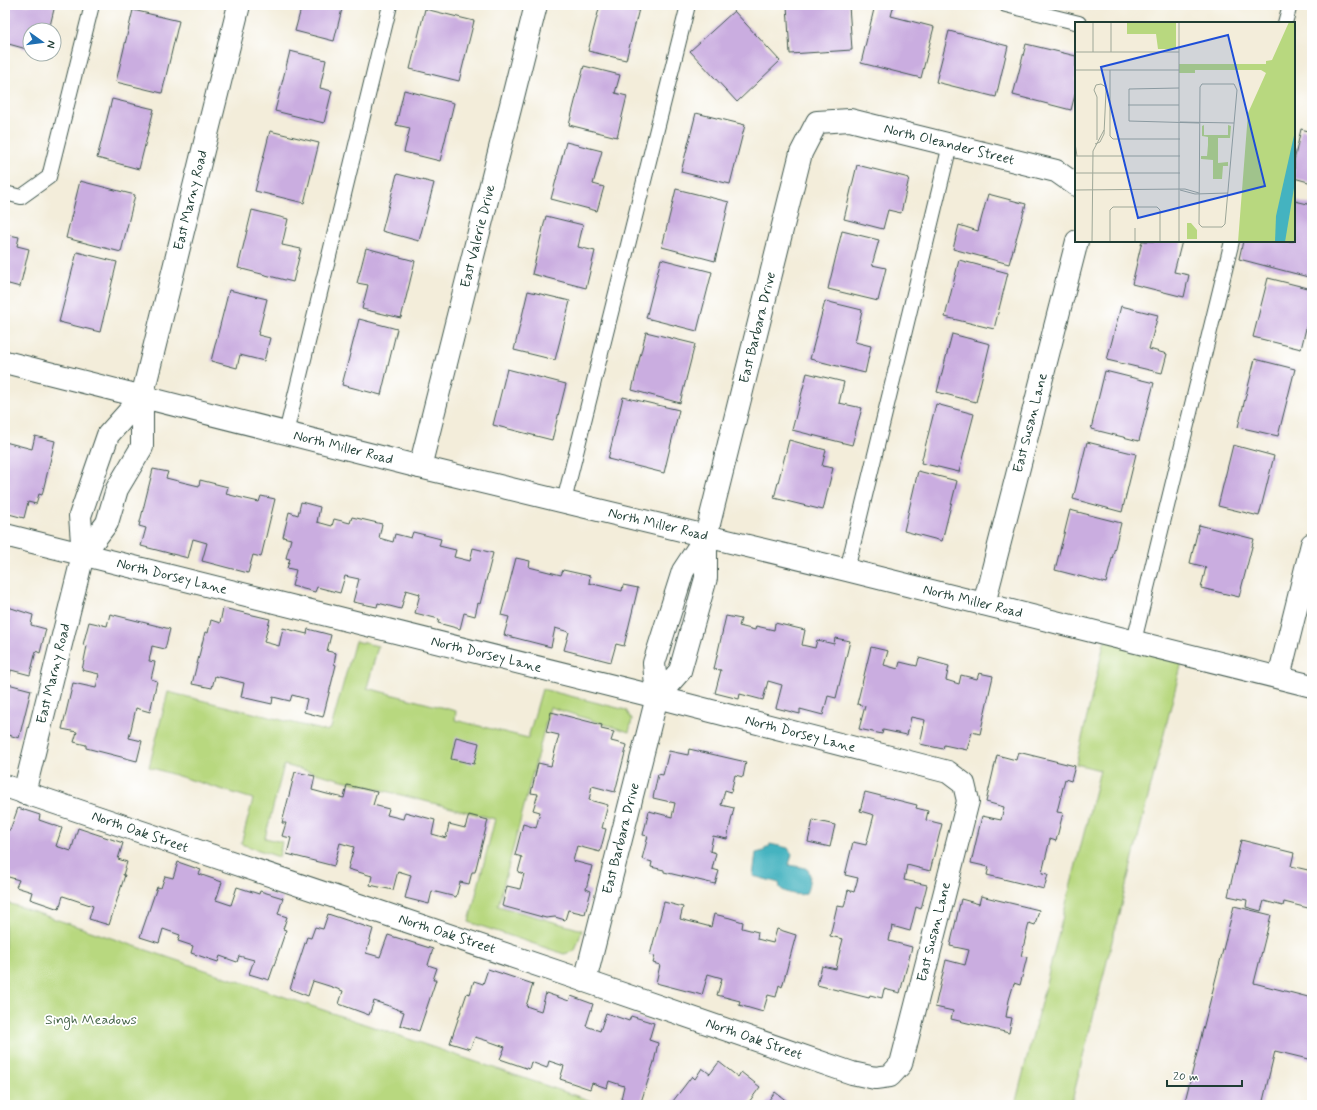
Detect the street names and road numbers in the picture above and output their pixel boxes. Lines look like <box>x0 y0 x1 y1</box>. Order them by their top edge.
street label: North Oleander Street <box>882 120 1016 169</box>
street label: East Marny Road <box>170 148 212 252</box>
street label: East Valerie Drive <box>456 182 500 290</box>
street label: East Barbara Drive <box>735 270 780 385</box>
street label: East Susan Lane <box>1009 371 1052 475</box>
street label: North Miller Road <box>292 426 395 469</box>
street label: North Miller Road <box>606 504 710 545</box>
street label: North Dorsey Lane <box>115 554 229 599</box>
street label: North Miller Road <box>921 580 1025 622</box>
street label: East Marny Road <box>32 622 75 726</box>
street label: North Dorsey Lane <box>429 632 544 677</box>
street label: North Dorsey Lane <box>743 711 858 757</box>
street label: East Barbara Drive <box>598 781 644 896</box>
street label: North Oak Street <box>89 807 191 857</box>
street label: East Susan Lane <box>913 880 955 984</box>
street label: North Oak Street <box>396 910 498 958</box>
street label: North Oak Street <box>703 1014 805 1064</box>

